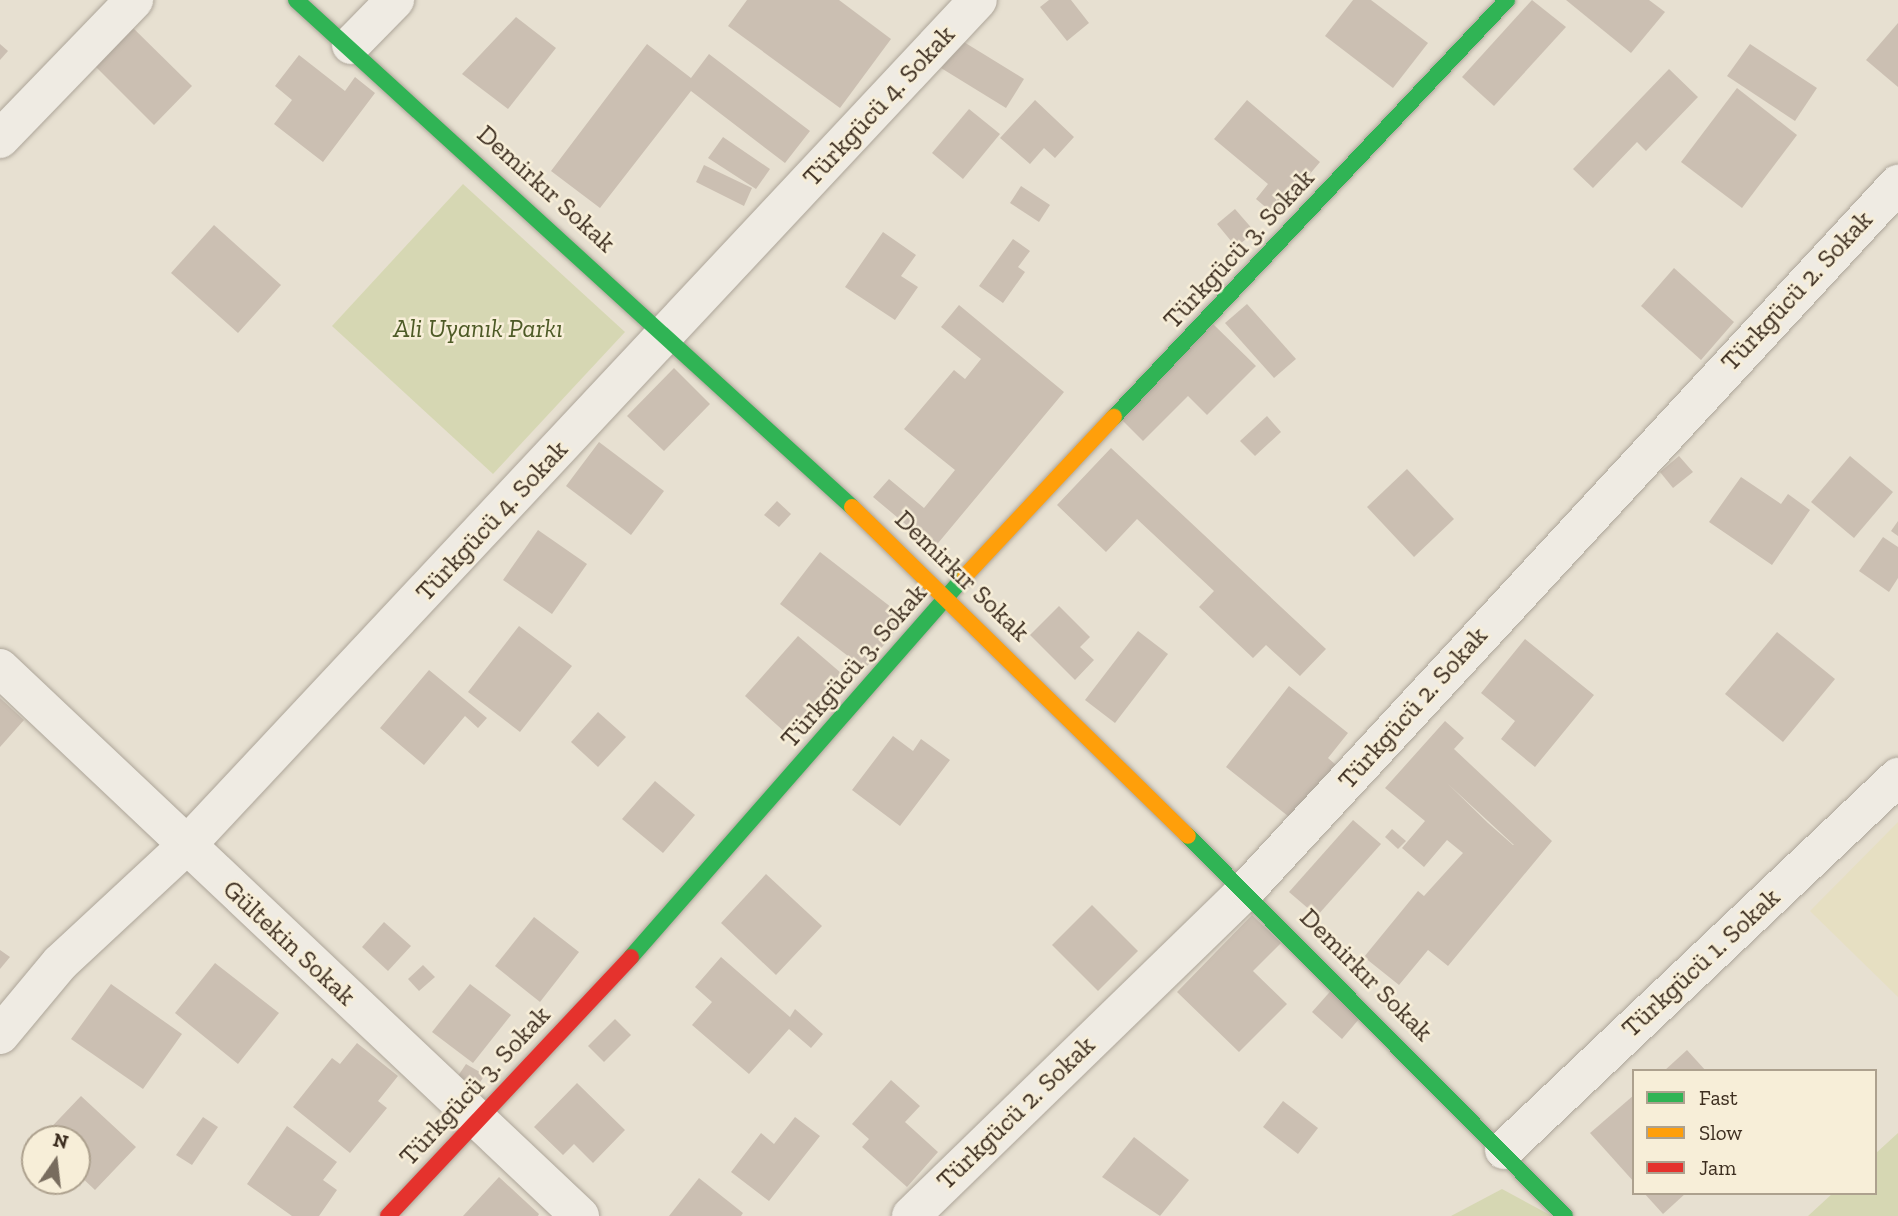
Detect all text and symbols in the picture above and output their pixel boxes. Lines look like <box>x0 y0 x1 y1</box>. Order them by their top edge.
street label: Türkgücü 4. Sokak <box>797 19 961 193</box>
street label: Demirkır Sokak <box>470 119 622 259</box>
street label: Türkgücü 3. Sokak <box>1157 163 1321 335</box>
street label: Türkgücü 2. Sokak <box>1715 204 1879 378</box>
park label: Ali Uyanık Parkı <box>393 313 563 345</box>
street label: Türkgücü 4. Sokak <box>410 434 574 608</box>
street label: Demirkır Sokak <box>888 504 1036 648</box>
street label: Türkgücü 3. Sokak <box>774 578 934 754</box>
street label: Türkgücü 2. Sokak <box>1332 620 1494 796</box>
street label: Gültekin Sokak <box>216 874 362 1012</box>
street label: Türkgücü 1. Sokak <box>1616 882 1786 1044</box>
street label: Demirkır Sokak <box>1293 902 1439 1048</box>
street label: Türkgücü 3. Sokak <box>393 1000 557 1172</box>
street label: Türkgücü 2. Sokak <box>931 1030 1101 1196</box>
legend <box>1632 1069 1877 1195</box>
text: Fast <box>1699 1085 1738 1110</box>
text: Slow <box>1699 1120 1742 1145</box>
north arrow <box>21 1125 91 1195</box>
text: N <box>51 1128 71 1154</box>
text: Jam <box>1699 1155 1736 1180</box>

